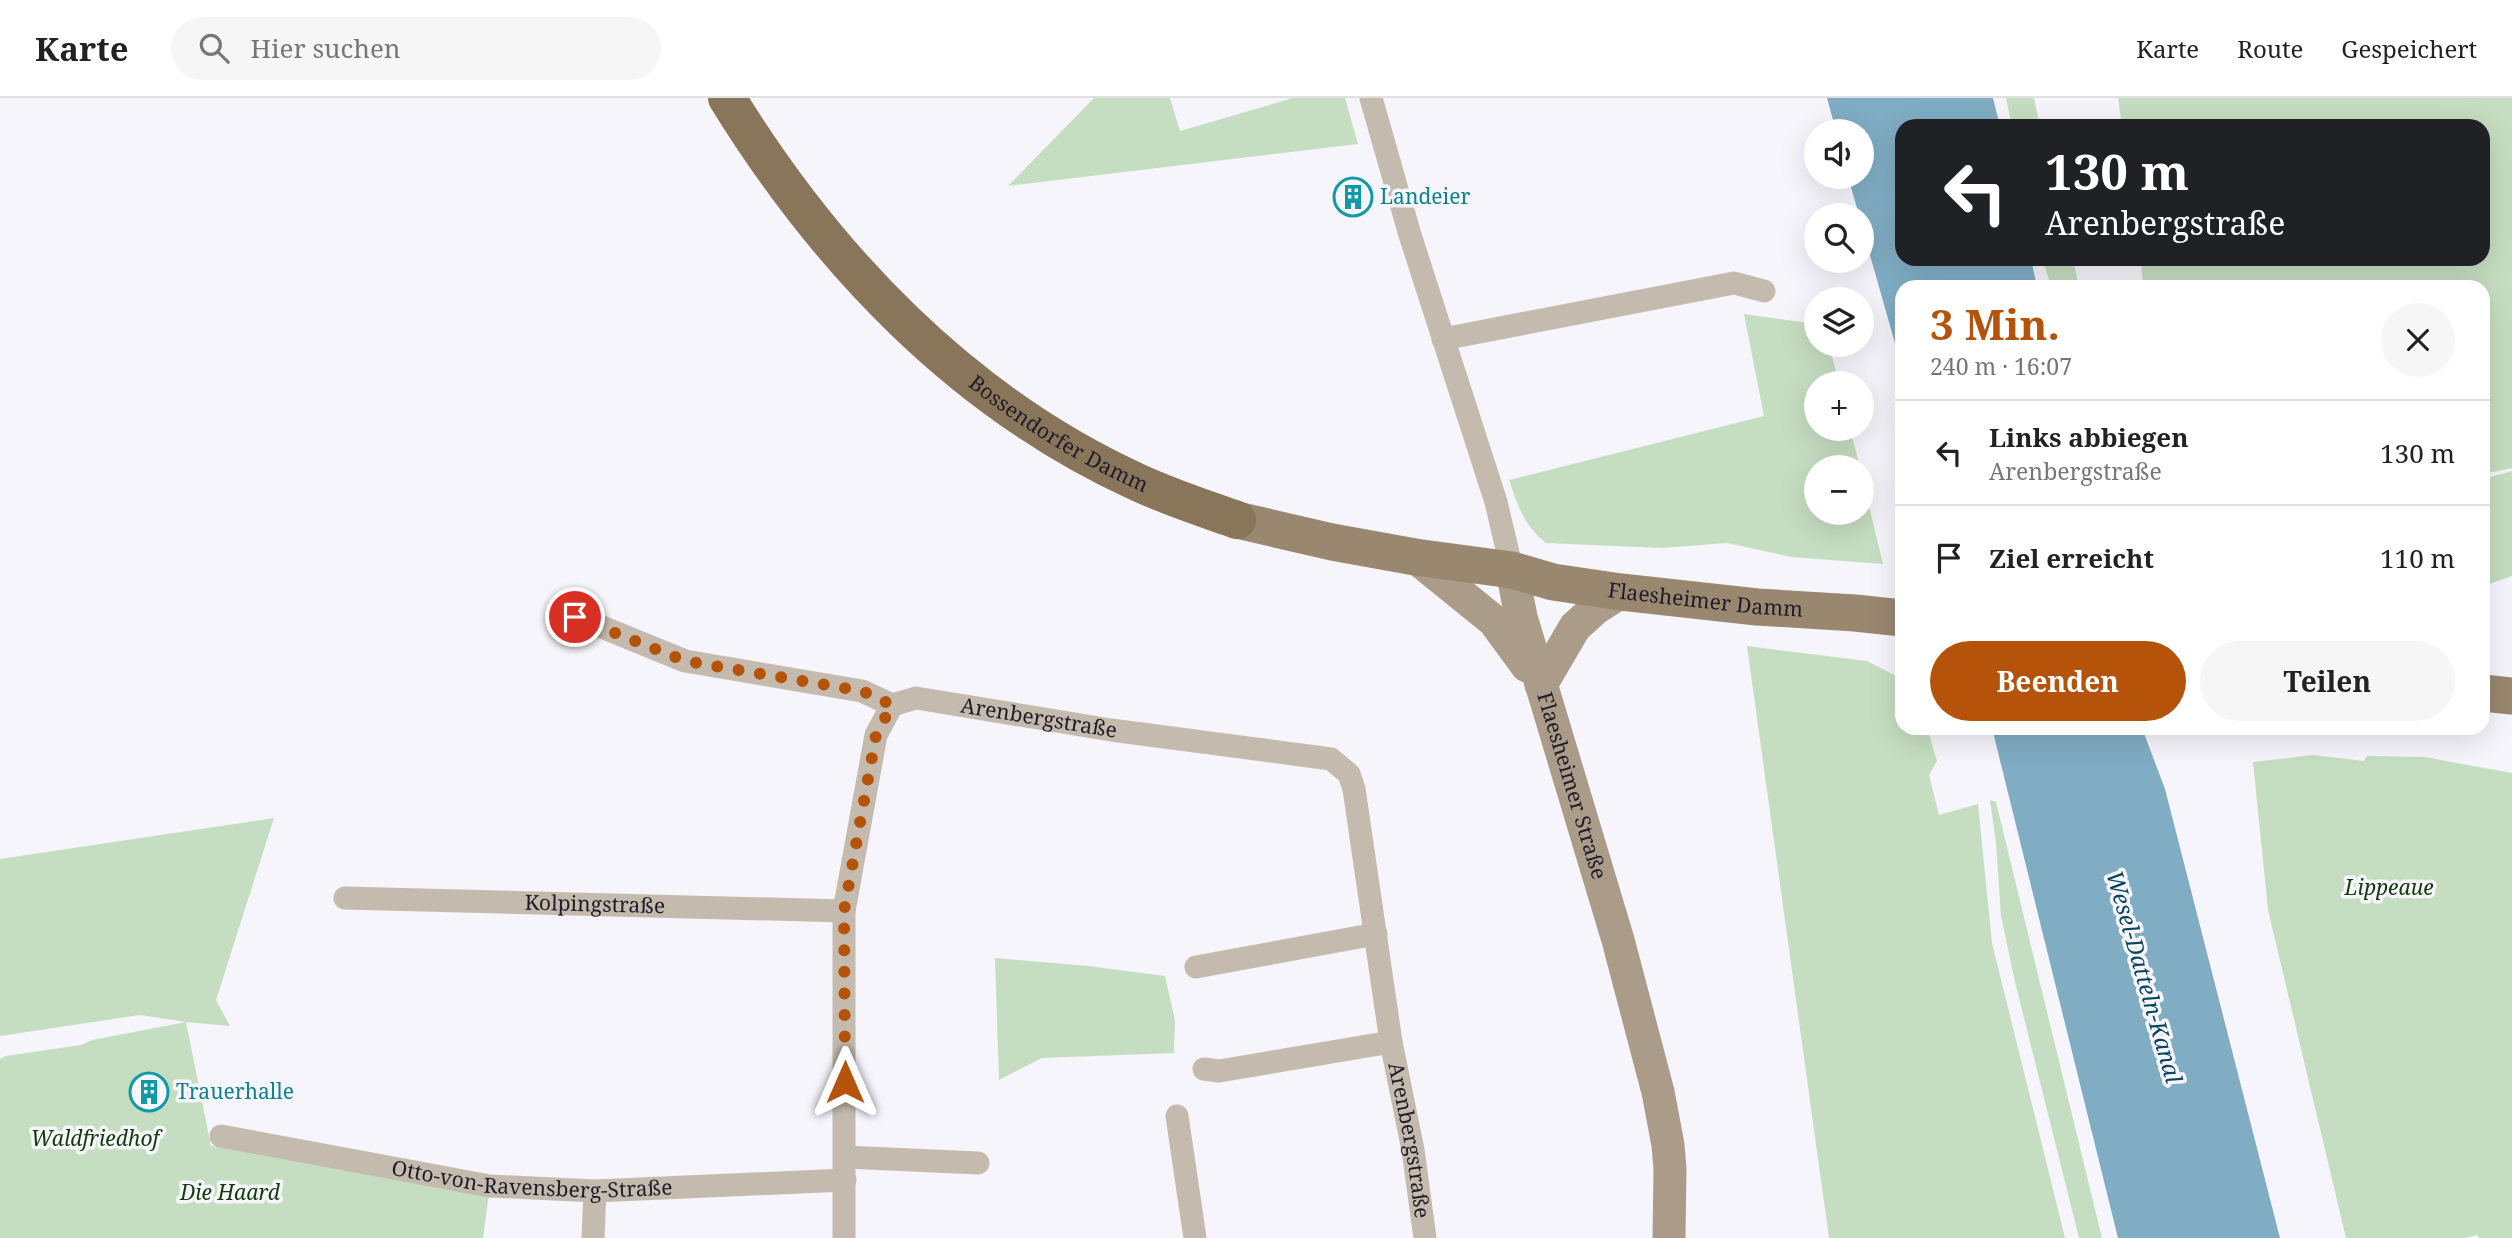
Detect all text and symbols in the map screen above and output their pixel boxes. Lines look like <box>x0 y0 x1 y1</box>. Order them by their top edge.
search box <box>171 17 661 80</box>
text: Karte <box>35 26 129 71</box>
icon: search <box>195 29 233 67</box>
text: Hier suchen <box>251 30 401 66</box>
text: Karte <box>2136 32 2199 65</box>
text: Route <box>2237 32 2303 65</box>
text: Gespeichert <box>2341 32 2477 65</box>
map controls <box>1804 119 1874 525</box>
button: sound <box>1804 119 1874 189</box>
text: 130 m <box>2045 138 2189 204</box>
icon: left <box>1930 147 2021 238</box>
building icon: Landeier <box>1332 176 1374 218</box>
place label: Landeier <box>1380 182 1471 210</box>
text: Arenbergstraße <box>2045 201 2285 244</box>
button: search <box>1804 203 1874 273</box>
button: layers <box>1804 287 1874 357</box>
text: 3 Min. <box>1930 295 2060 352</box>
button: close <box>2381 303 2455 377</box>
text: 240 m · 16:07 <box>1930 350 2072 382</box>
street label: Bossendorfer Damm <box>963 368 1153 498</box>
button: + <box>1804 371 1874 441</box>
text: Links abbiegen <box>1989 419 2188 455</box>
icon: left <box>1930 434 1968 472</box>
text: 130 m <box>2380 435 2455 471</box>
button: − <box>1804 455 1874 525</box>
text: Arenbergstraße <box>1989 455 2162 487</box>
icon: arrive <box>1930 539 1968 577</box>
text: Ziel erreicht <box>1989 540 2154 576</box>
text: 110 m <box>2380 540 2455 576</box>
street label: Flaesheimer Damm <box>1606 575 1804 623</box>
pin <box>545 587 605 647</box>
icon: arrive <box>556 598 594 636</box>
button: Beenden <box>1930 641 2186 721</box>
button: Teilen <box>2200 641 2455 721</box>
street label: Flaesheimer Straße <box>1531 688 1614 882</box>
street label: Arenbergstraße <box>959 691 1119 744</box>
water label: Wesel-Datteln-Kanal <box>2099 867 2191 1087</box>
park label: Lippeaue <box>2343 873 2434 901</box>
street label: Kolpingstraße <box>524 888 666 919</box>
position arrow <box>808 1045 882 1119</box>
street label: Arenbergstraße <box>1382 1060 1437 1220</box>
building icon: Trauerhalle <box>128 1071 170 1113</box>
place label: Trauerhalle <box>176 1077 294 1105</box>
park label: Waldfriedhof <box>31 1124 163 1152</box>
street label: Otto-von-Ravensberg-Straße <box>390 1153 673 1204</box>
park label: Die Haard <box>179 1178 281 1206</box>

